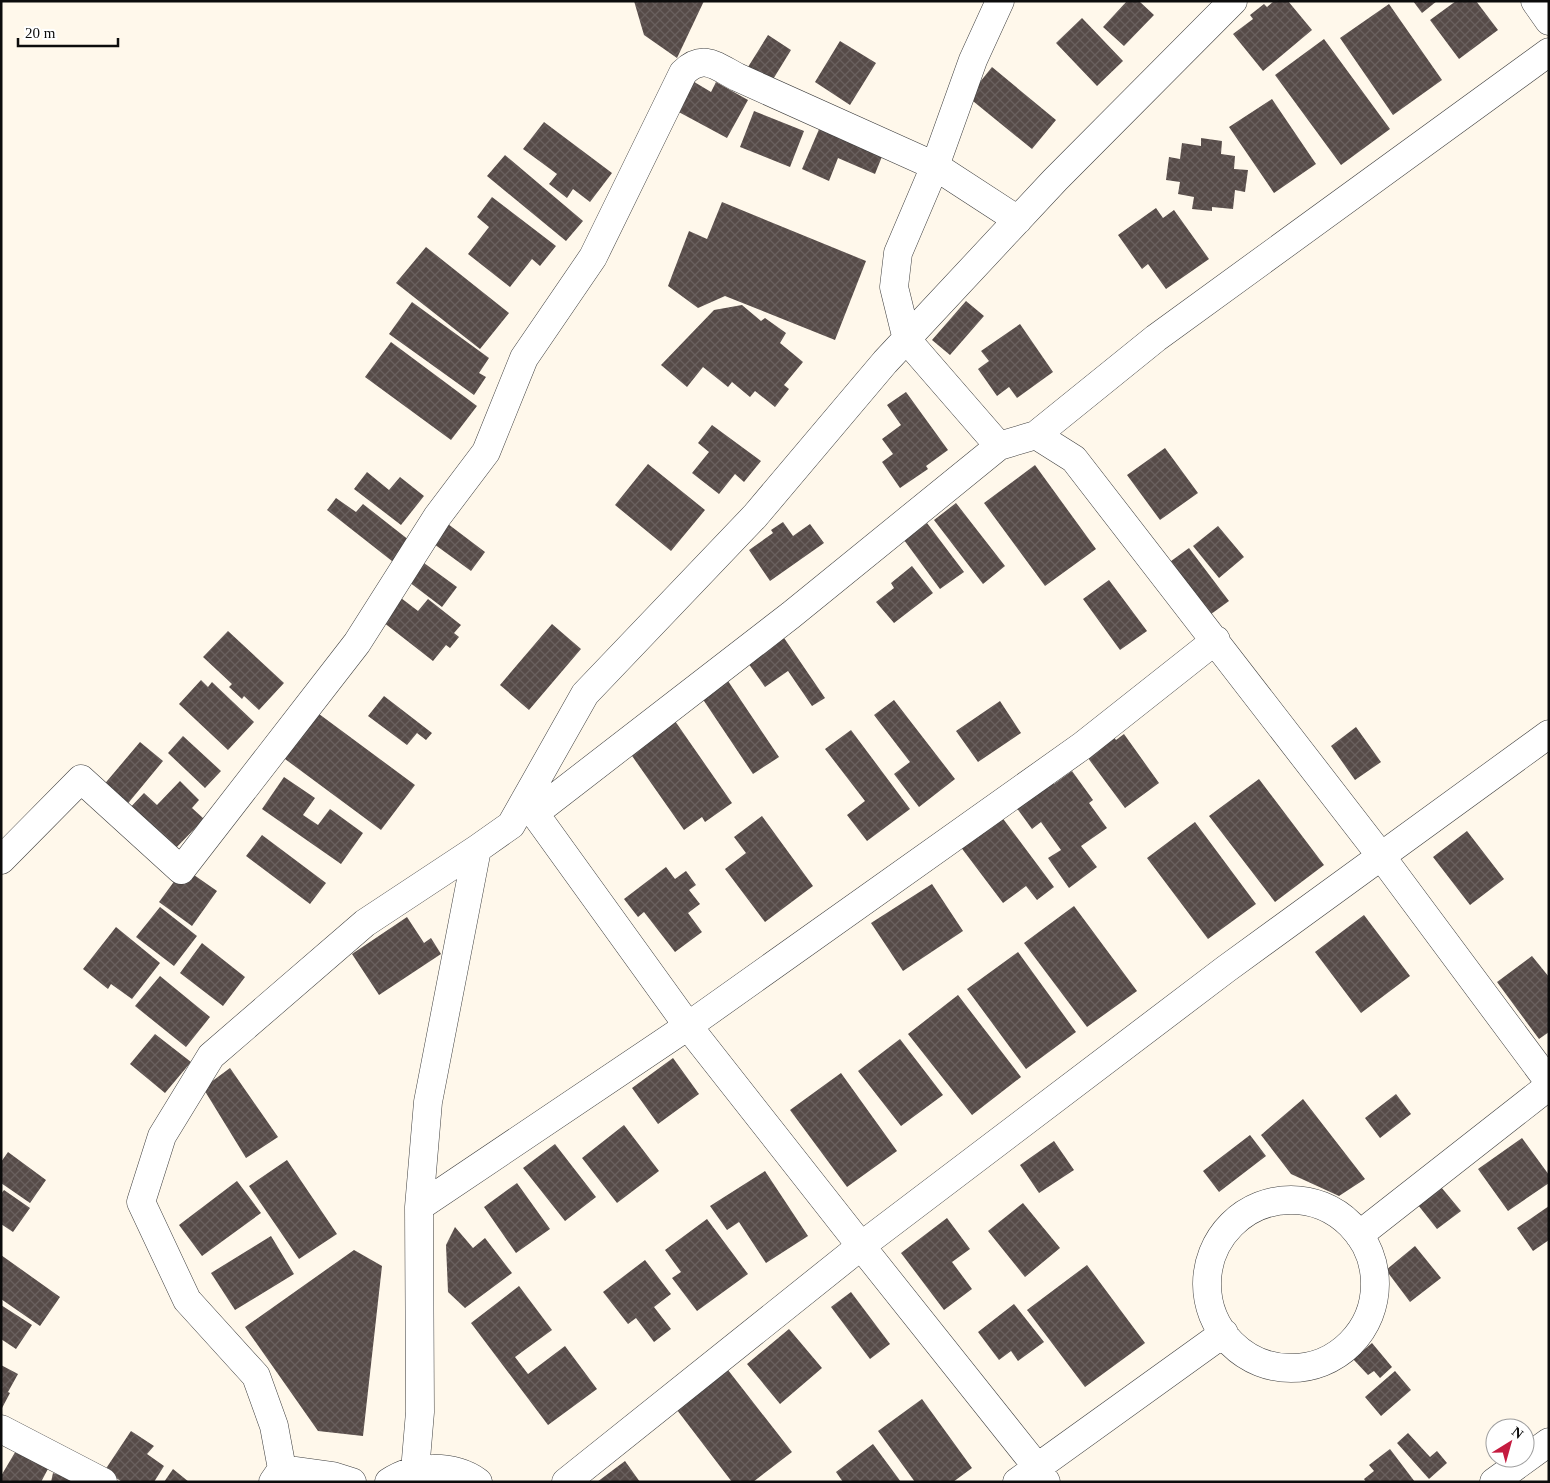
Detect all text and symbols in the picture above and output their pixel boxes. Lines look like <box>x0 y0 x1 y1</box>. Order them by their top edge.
scale bar <box>18 15 118 47</box>
text: 20 m <box>25 25 56 41</box>
north arrow <box>1485 1418 1535 1468</box>
text: N <box>1509 1424 1526 1442</box>

